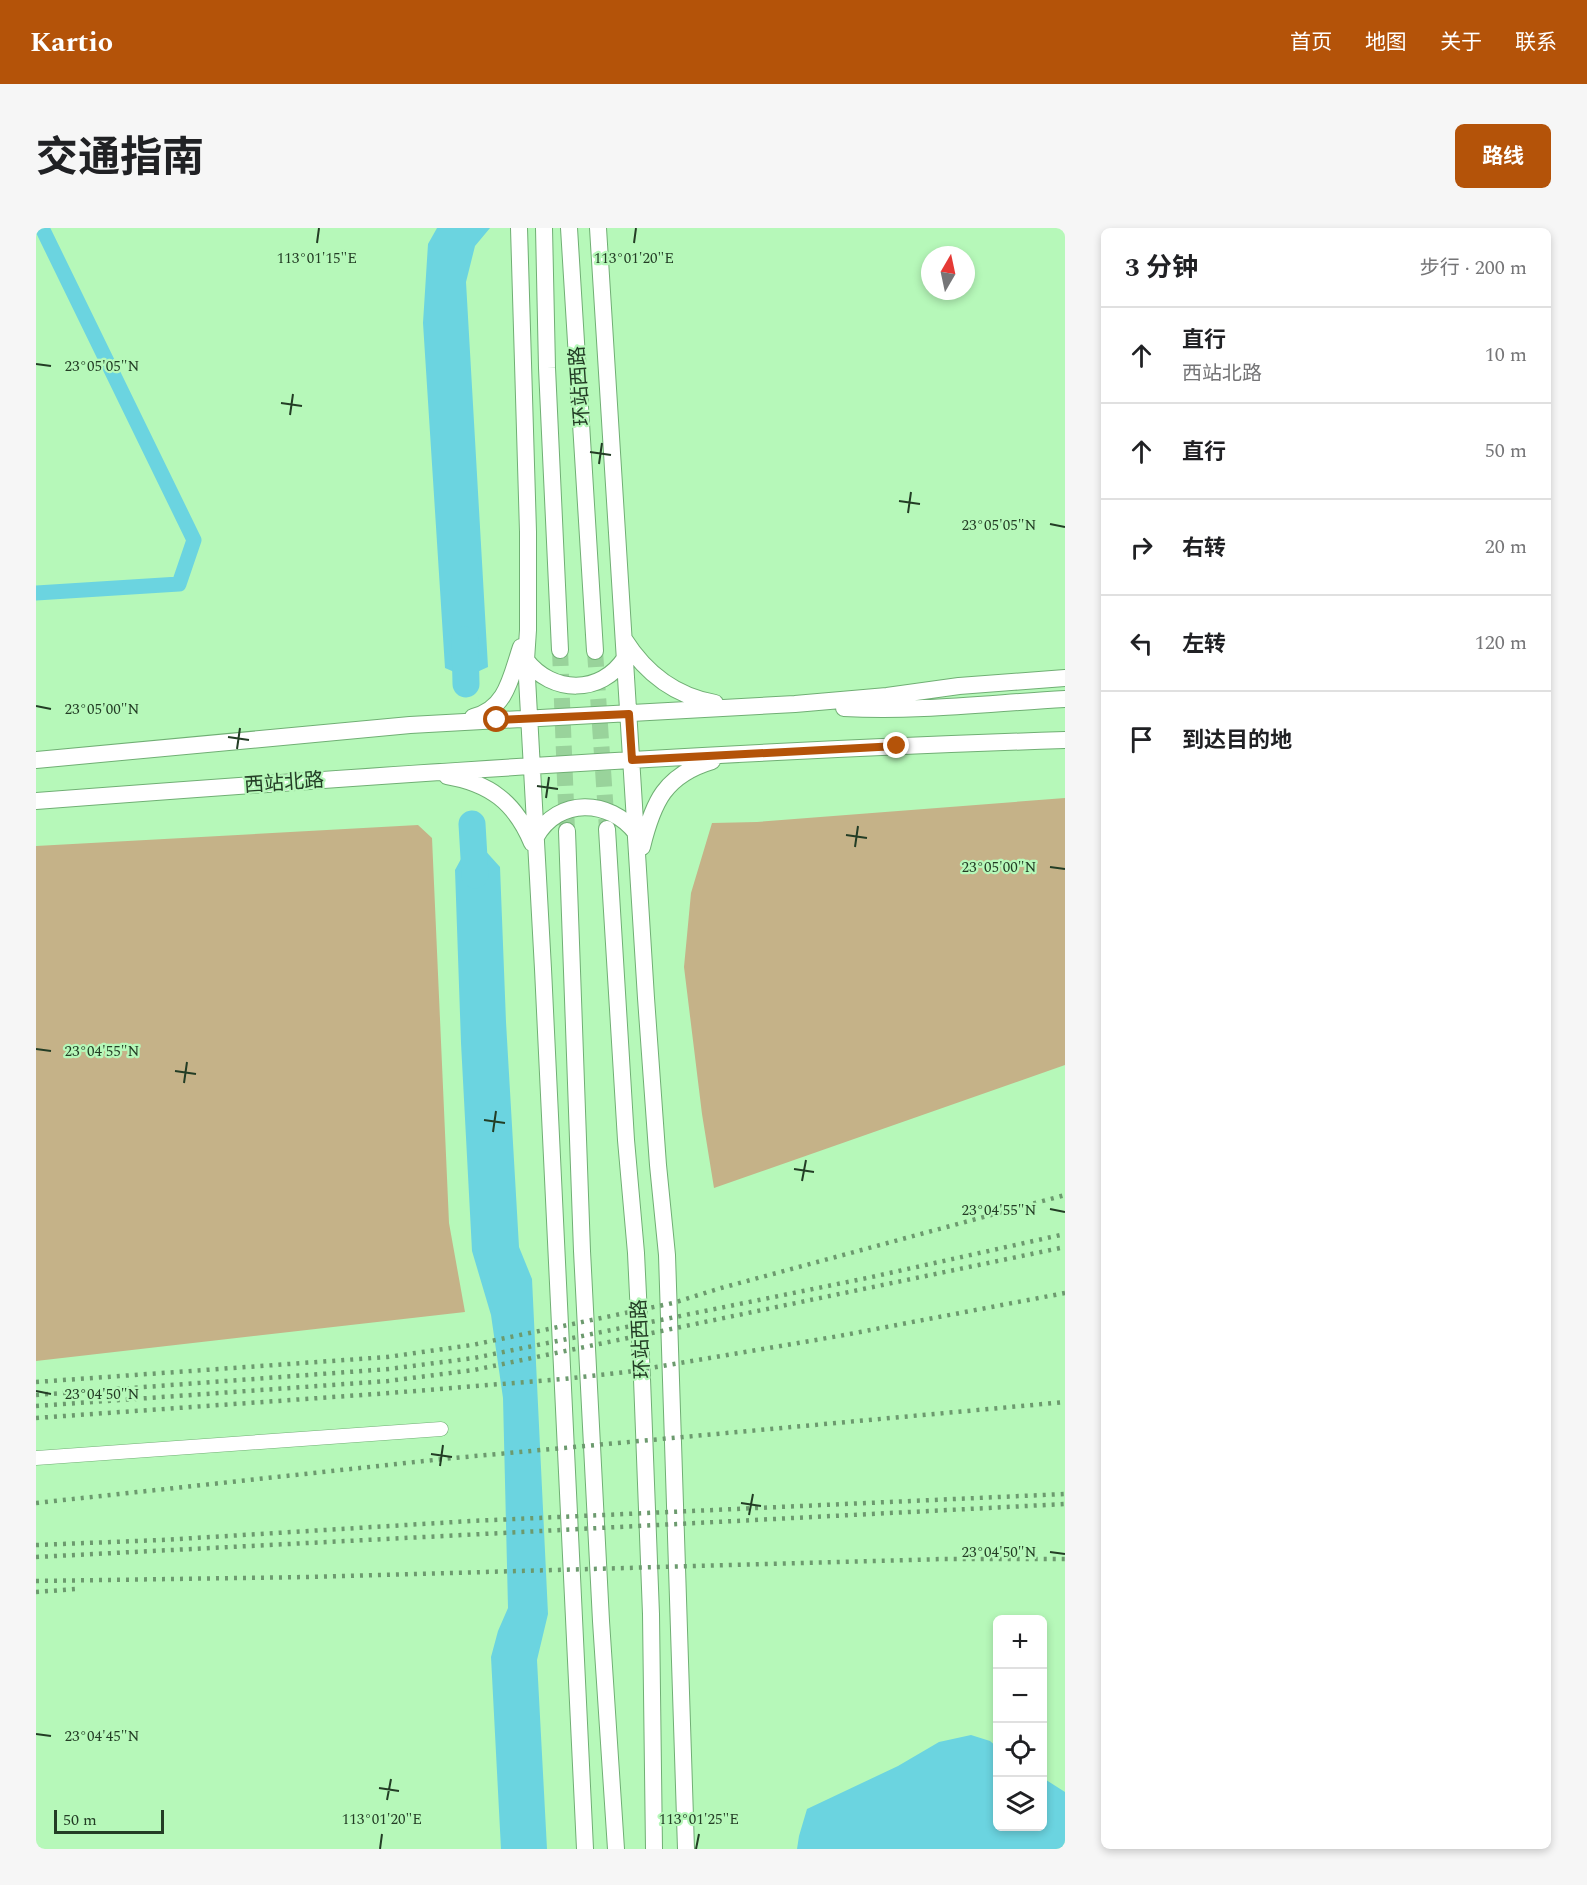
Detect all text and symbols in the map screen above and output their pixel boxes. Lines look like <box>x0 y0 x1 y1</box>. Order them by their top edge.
text: Kartio <box>30 21 113 64</box>
text: 首页 <box>1290 27 1332 59</box>
text: 地图 <box>1365 27 1407 59</box>
text: 关于 <box>1440 27 1482 59</box>
text: 联系 <box>1515 27 1557 59</box>
button: 路线 <box>1455 124 1551 188</box>
text: 交通指南 <box>36 127 204 190</box>
north arrow <box>921 246 975 300</box>
text: 113°01'15"E <box>277 247 357 270</box>
text: 113°01'20"E <box>594 247 674 270</box>
text: 3 分钟 <box>1125 248 1198 288</box>
text: 步行 · 200 m <box>1420 253 1527 283</box>
text: 直行 <box>1182 324 1226 357</box>
icon: ahead <box>1125 339 1158 372</box>
text: 10 m <box>1485 340 1527 370</box>
street label: 环站西路 <box>562 345 598 427</box>
text: 23°05'05"N <box>65 355 140 378</box>
text: 西站北路 <box>1182 359 1262 389</box>
icon: ahead <box>1125 435 1158 468</box>
text: 直行 <box>1182 436 1226 469</box>
text: 50 m <box>1485 436 1527 466</box>
text: 23°05'05"N <box>962 514 1037 537</box>
icon: right <box>1125 531 1158 564</box>
text: 右转 <box>1182 532 1226 565</box>
text: 20 m <box>1485 532 1527 562</box>
icon: left <box>1125 627 1158 660</box>
text: 左转 <box>1182 628 1226 661</box>
text: 120 m <box>1475 628 1527 658</box>
text: 23°05'00"N <box>65 698 140 721</box>
route start <box>483 706 509 732</box>
icon: arrive <box>1125 723 1158 756</box>
text: 到达目的地 <box>1182 724 1292 757</box>
route end <box>883 732 909 758</box>
street label: 西站北路 <box>243 765 325 801</box>
text: 23°05'00"N <box>962 856 1037 879</box>
text: 23°04'55"N <box>65 1040 140 1063</box>
text: 23°04'55"N <box>962 1199 1037 1222</box>
street label: 环站西路 <box>624 1298 658 1380</box>
text: 23°04'50"N <box>65 1383 140 1406</box>
text: 23°04'50"N <box>962 1541 1037 1564</box>
map controls <box>993 1615 1047 1831</box>
button: + <box>993 1615 1047 1669</box>
button: − <box>993 1669 1047 1723</box>
button: locate <box>993 1723 1047 1777</box>
text: 23°04'45"N <box>65 1725 140 1748</box>
button: layers <box>993 1777 1047 1831</box>
scale bar <box>54 1807 164 1834</box>
text: 50 m <box>63 1808 97 1832</box>
text: 113°01'20"E <box>342 1808 422 1831</box>
text: 113°01'25"E <box>659 1808 739 1831</box>

